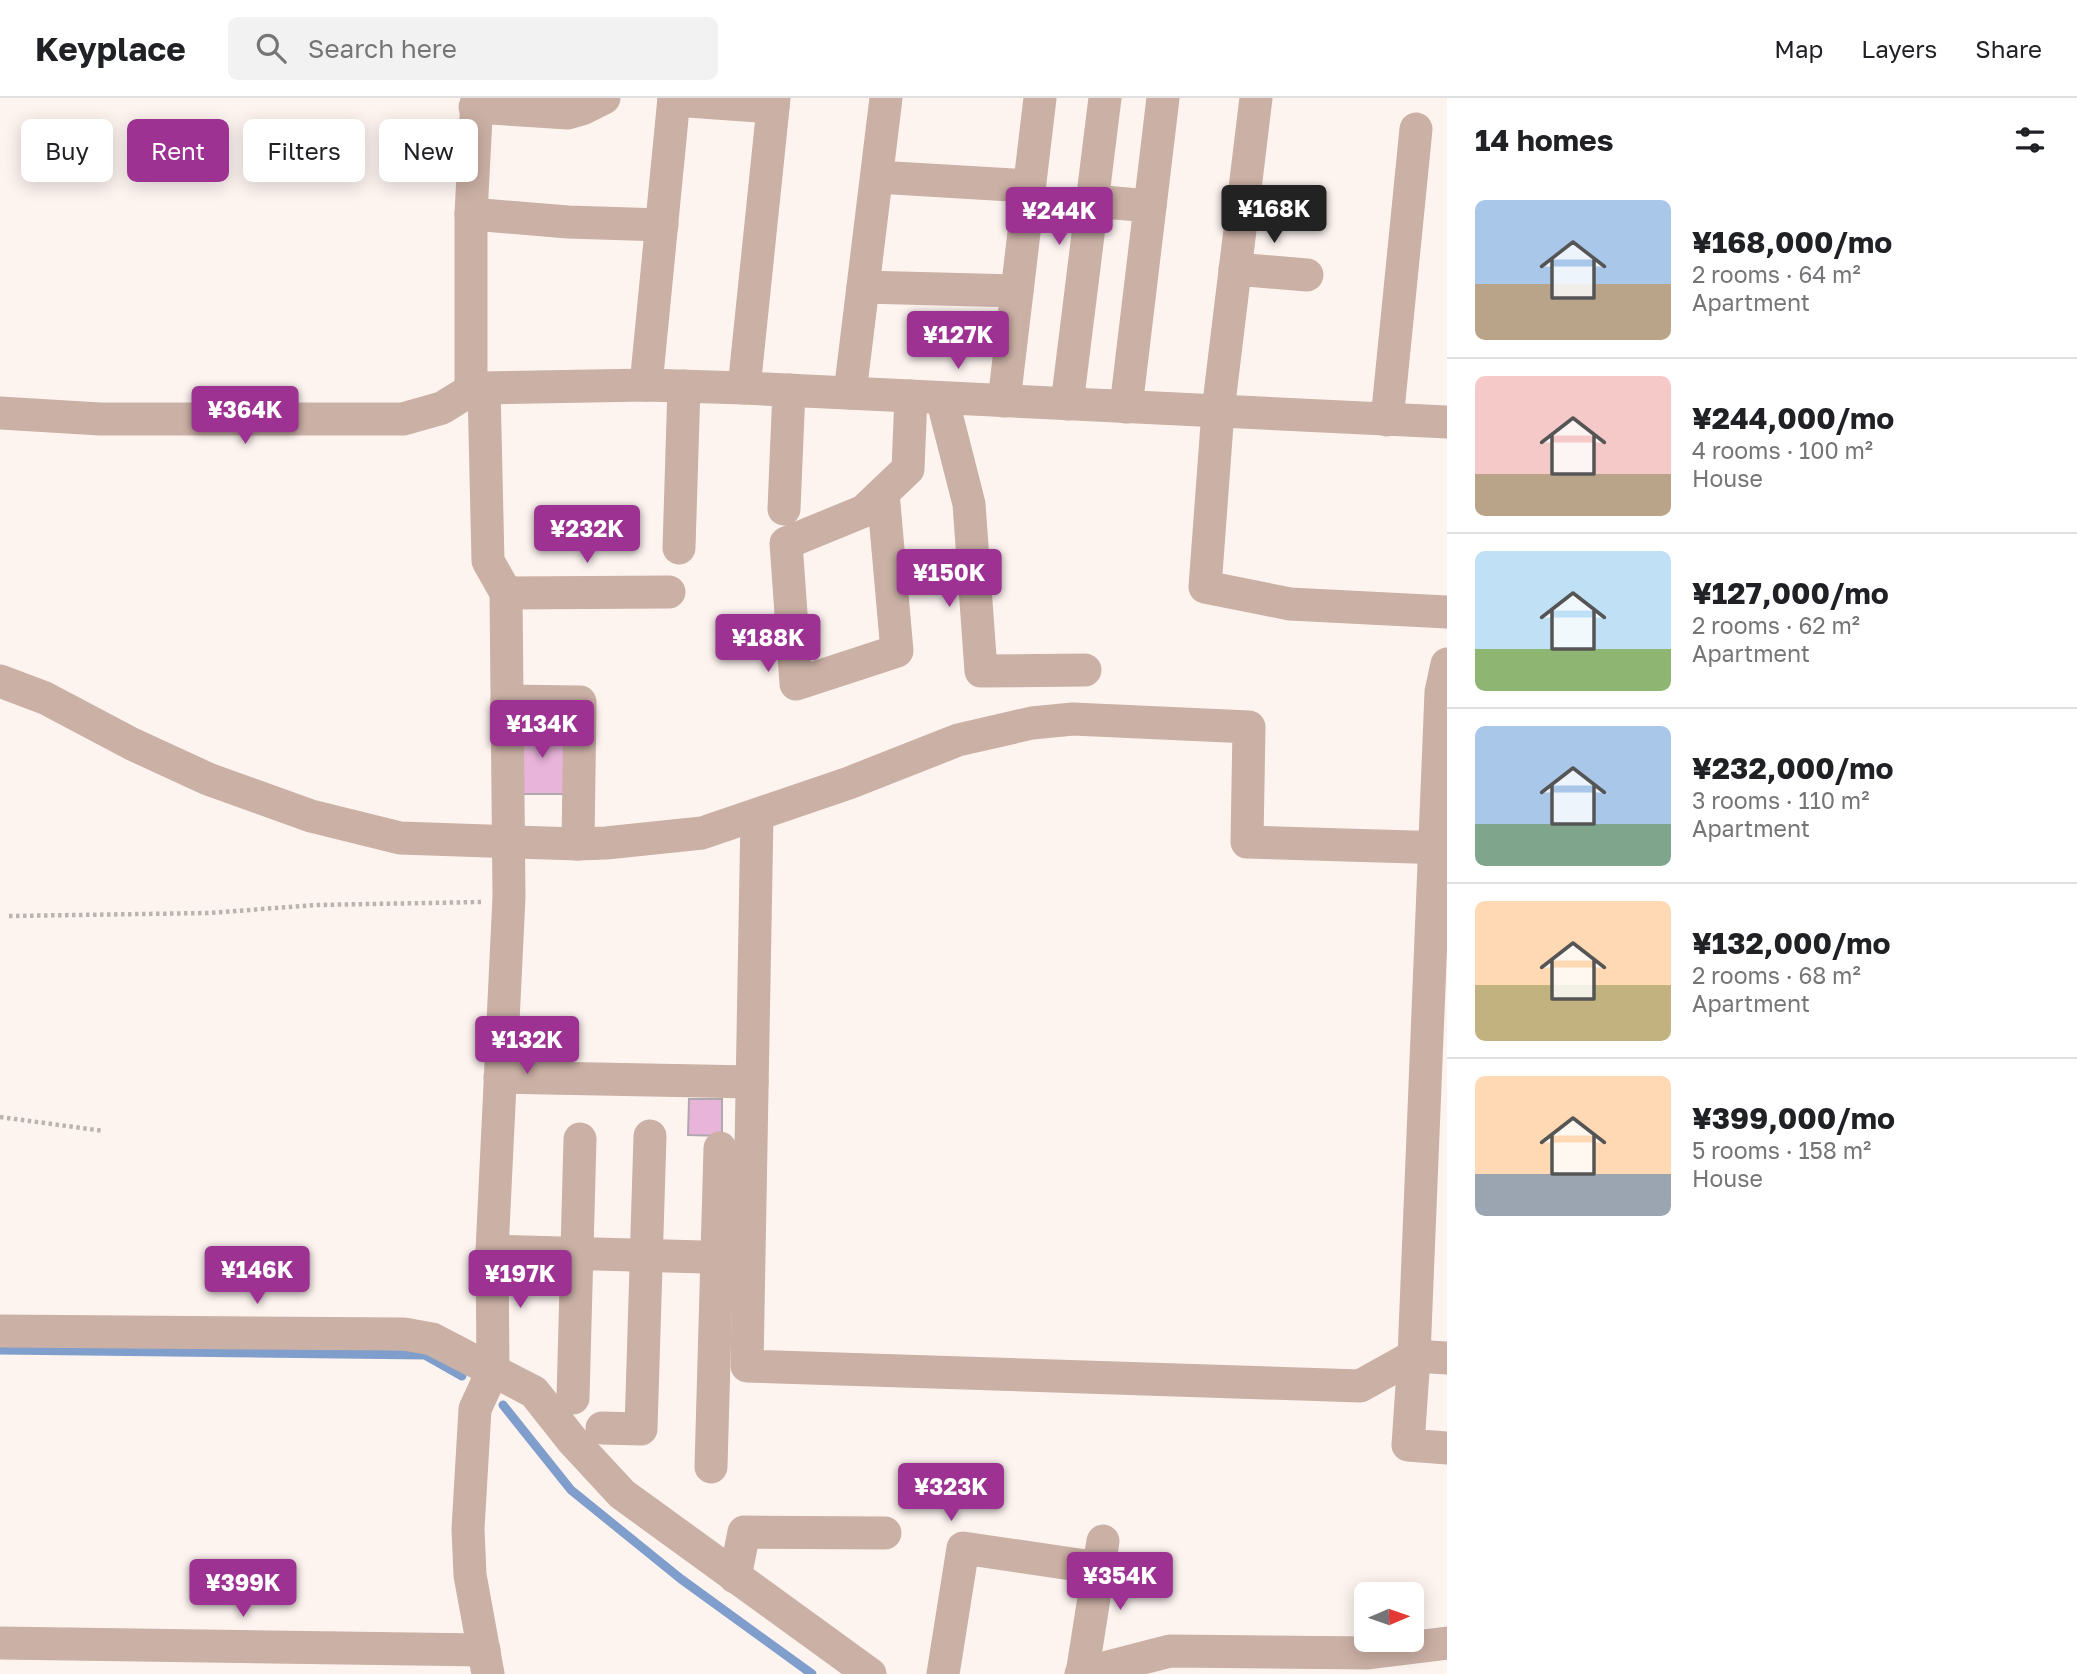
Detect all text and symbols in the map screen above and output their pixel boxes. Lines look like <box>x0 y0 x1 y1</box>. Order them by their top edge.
search box <box>228 17 718 80</box>
text: Keyplace <box>35 29 186 68</box>
icon: search <box>252 29 290 67</box>
text: Search here <box>308 33 457 64</box>
text: Map <box>1774 34 1823 63</box>
text: Layers <box>1861 34 1937 63</box>
text: Share <box>1975 34 2042 63</box>
chip: Buy <box>21 119 113 182</box>
chip: Rent <box>127 119 229 182</box>
chip: Filters <box>243 119 365 182</box>
chip: New <box>379 119 478 182</box>
icon: filters <box>2011 121 2049 159</box>
text: 14 homes <box>1475 122 1614 158</box>
pin: ¥168K <box>1225 186 1323 245</box>
pin: ¥244K <box>1010 188 1108 247</box>
text: ¥168K <box>1237 194 1311 222</box>
text: ¥244K <box>1022 196 1096 224</box>
text: ¥168,000/mo <box>1692 224 1892 260</box>
icon: home <box>1531 228 1615 312</box>
text: 2 rooms · 64 m² <box>1692 260 1861 288</box>
text: Apartment <box>1692 288 1810 316</box>
pin: ¥127K <box>909 312 1007 371</box>
text: ¥127K <box>923 320 993 348</box>
pin: ¥364K <box>196 386 294 446</box>
text: ¥364K <box>208 395 282 423</box>
text: ¥244,000/mo <box>1692 400 1894 436</box>
icon: home <box>1531 404 1615 488</box>
text: 4 rooms · 100 m² <box>1692 436 1873 464</box>
text: House <box>1692 464 1763 492</box>
pin: ¥232K <box>538 505 636 565</box>
text: ¥232K <box>550 514 624 542</box>
pin: ¥150K <box>900 550 998 609</box>
text: ¥150K <box>913 558 985 586</box>
text: ¥127,000/mo <box>1692 575 1889 611</box>
icon: home <box>1531 579 1615 663</box>
text: 2 rooms · 62 m² <box>1692 611 1860 639</box>
pin: ¥188K <box>719 614 817 674</box>
text: ¥188K <box>731 623 805 651</box>
text: Apartment <box>1692 639 1810 667</box>
pin: ¥134K <box>493 700 591 760</box>
text: ¥134K <box>506 709 578 737</box>
text: ¥232,000/mo <box>1692 750 1893 786</box>
icon: home <box>1531 754 1615 838</box>
text: 3 rooms · 110 m² <box>1692 786 1869 814</box>
text: Apartment <box>1692 814 1810 842</box>
text: ¥132,000/mo <box>1692 925 1891 961</box>
icon: home <box>1531 929 1615 1013</box>
text: 2 rooms · 68 m² <box>1692 961 1861 989</box>
text: Apartment <box>1692 989 1810 1017</box>
pin: ¥132K <box>478 1016 576 1076</box>
text: ¥132K <box>491 1025 563 1053</box>
text: ¥399,000/mo <box>1692 1100 1895 1136</box>
icon: home <box>1531 1104 1615 1188</box>
text: 5 rooms · 158 m² <box>1692 1136 1871 1164</box>
text: House <box>1692 1164 1763 1192</box>
pin: ¥146K <box>208 1246 306 1306</box>
pin: ¥197K <box>471 1250 569 1310</box>
text: ¥146K <box>221 1255 293 1283</box>
text: ¥197K <box>485 1259 555 1287</box>
pin: ¥323K <box>902 1464 1000 1523</box>
text: ¥323K <box>914 1472 988 1500</box>
pin: ¥354K <box>1071 1552 1169 1612</box>
pin: ¥399K <box>194 1560 292 1619</box>
text: ¥354K <box>1083 1561 1157 1589</box>
text: ¥399K <box>205 1568 281 1596</box>
north arrow <box>1354 1582 1424 1652</box>
map controls <box>1354 1582 1424 1652</box>

